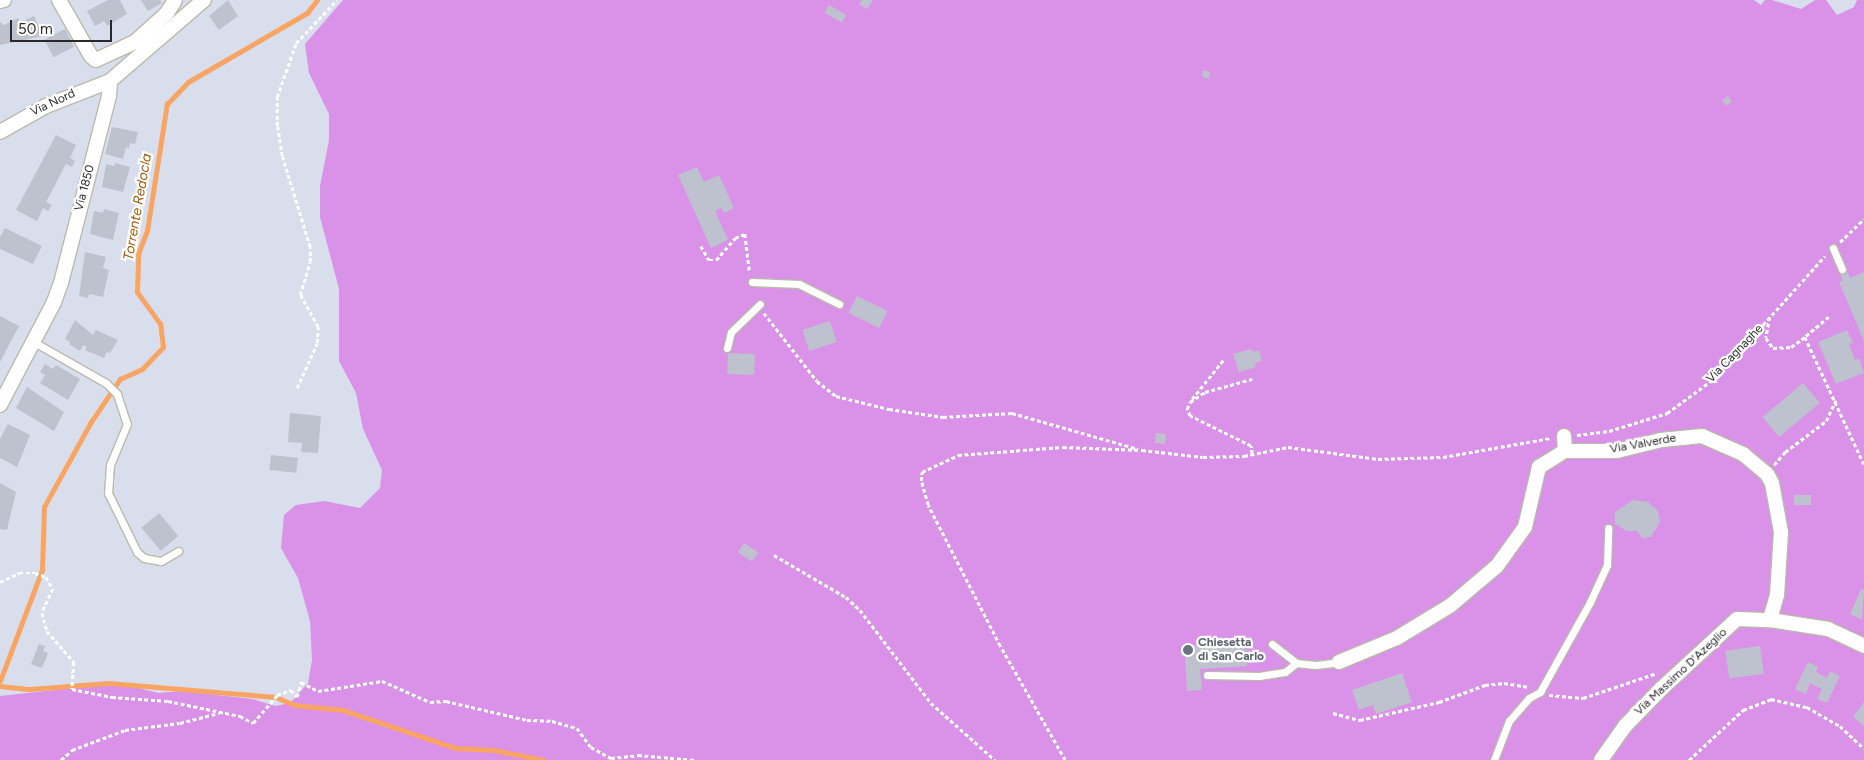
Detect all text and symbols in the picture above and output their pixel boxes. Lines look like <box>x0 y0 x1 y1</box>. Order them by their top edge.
scale bar <box>12 10 115 42</box>
text: 50 m <box>18 20 53 38</box>
street label: Via Nord <box>28 86 78 120</box>
water label: Torrente Redocla <box>120 152 156 262</box>
street label: Via 1850 <box>72 163 98 213</box>
street label: Via Cagnaghe <box>1704 322 1766 386</box>
street label: Via Valverde <box>1609 431 1677 457</box>
street label: Via Massimo D'Azeglio <box>1632 625 1730 719</box>
place label: Chiesetta di San Carlo <box>1198 636 1264 664</box>
marker: Chiesetta di San Carlo <box>1182 644 1194 656</box>

